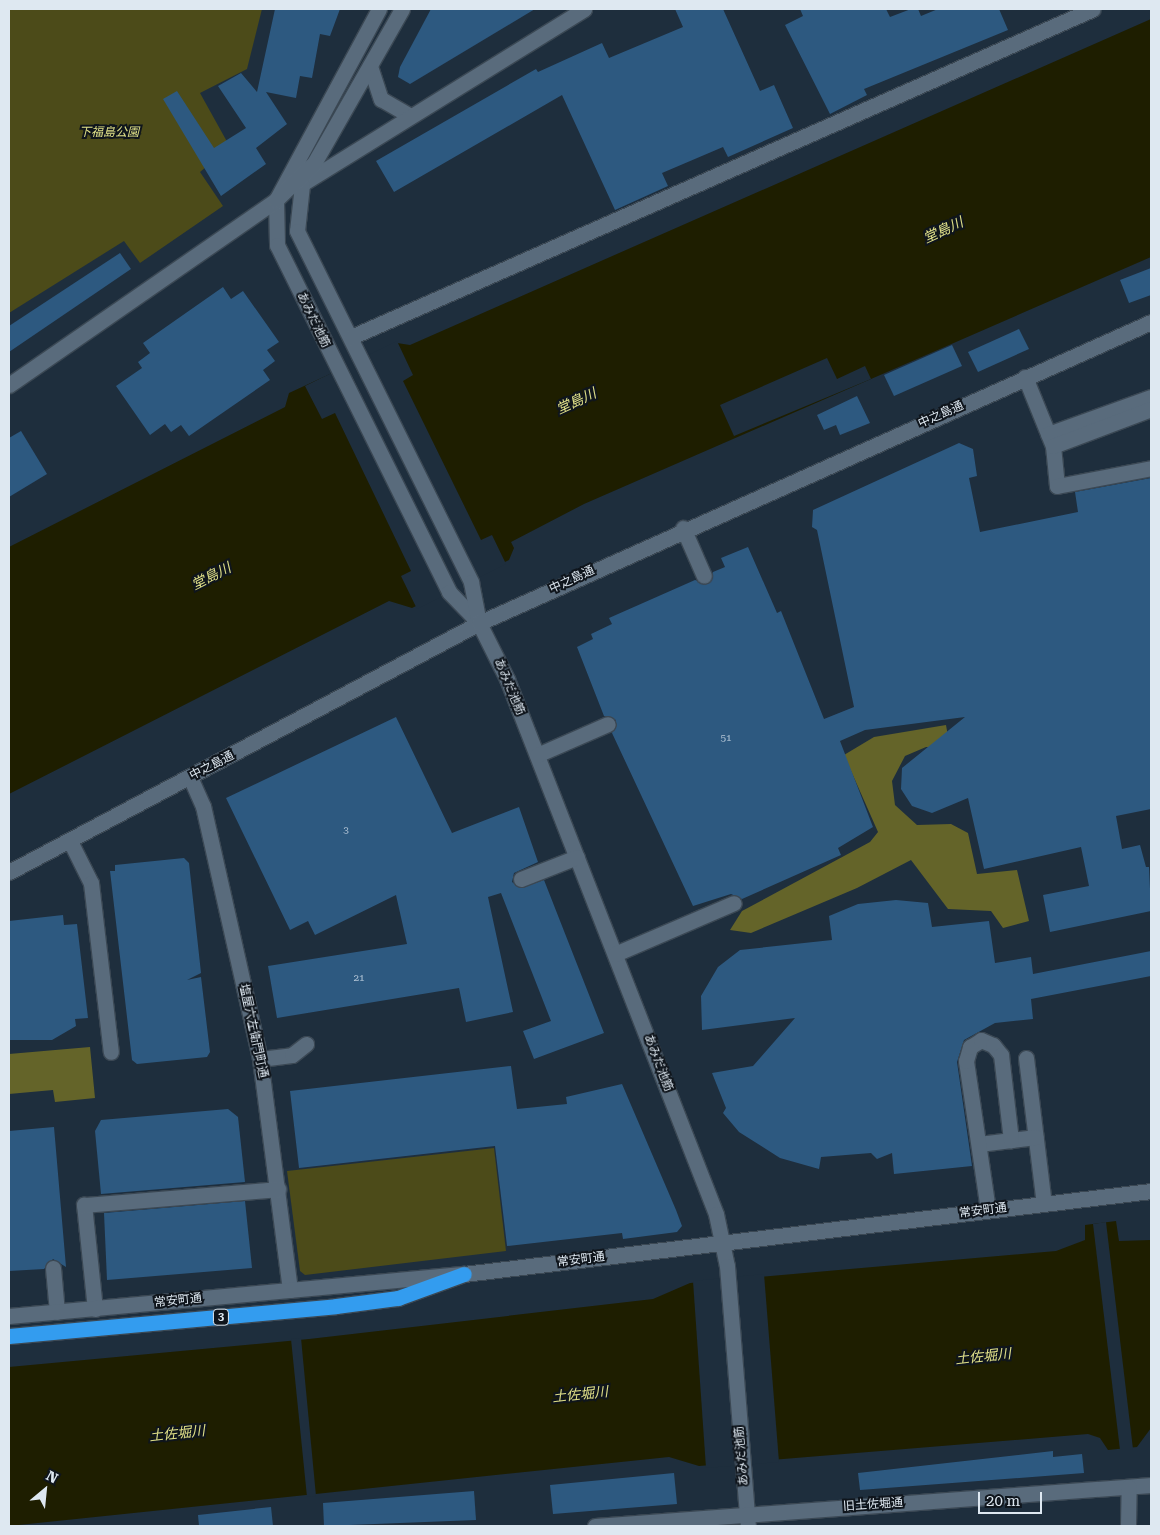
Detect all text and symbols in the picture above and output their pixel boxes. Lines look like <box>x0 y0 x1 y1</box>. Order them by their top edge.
park label: 下福島公園 <box>79 126 139 140</box>
water label: 堂島川 <box>920 214 966 246</box>
street label: あみだ池筋 <box>293 290 333 350</box>
water label: 堂島川 <box>553 385 599 417</box>
street label: 中之島通 <box>916 399 966 431</box>
water label: 堂島川 <box>188 559 234 593</box>
street label: 中之島通 <box>547 563 597 597</box>
street label: あみだ池筋 <box>491 657 527 717</box>
house number: 51 <box>720 732 732 744</box>
street label: 中之島通 <box>187 749 237 783</box>
house number: 3 <box>343 824 349 836</box>
house number: 21 <box>353 972 365 984</box>
street label: 塩屋六左衛門町通 <box>236 983 270 1079</box>
street label: あみだ池筋 <box>641 1032 675 1094</box>
street label: 常安町通 <box>958 1201 1008 1221</box>
street label: 常安町通 <box>556 1250 606 1270</box>
street label: 常安町通 <box>153 1291 203 1311</box>
road number: 3 <box>212 1308 230 1325</box>
water label: 土佐堀川 <box>954 1345 1012 1367</box>
water label: 土佐堀川 <box>551 1383 609 1405</box>
water label: 土佐堀川 <box>148 1422 206 1444</box>
street label: あみだ池筋 <box>732 1425 752 1487</box>
north arrow <box>20 1465 70 1515</box>
text: N <box>44 1467 61 1486</box>
scale bar <box>980 1482 1044 1514</box>
text: 20 m <box>986 1492 1020 1510</box>
street label: 旧土佐堀通 <box>843 1496 903 1514</box>

